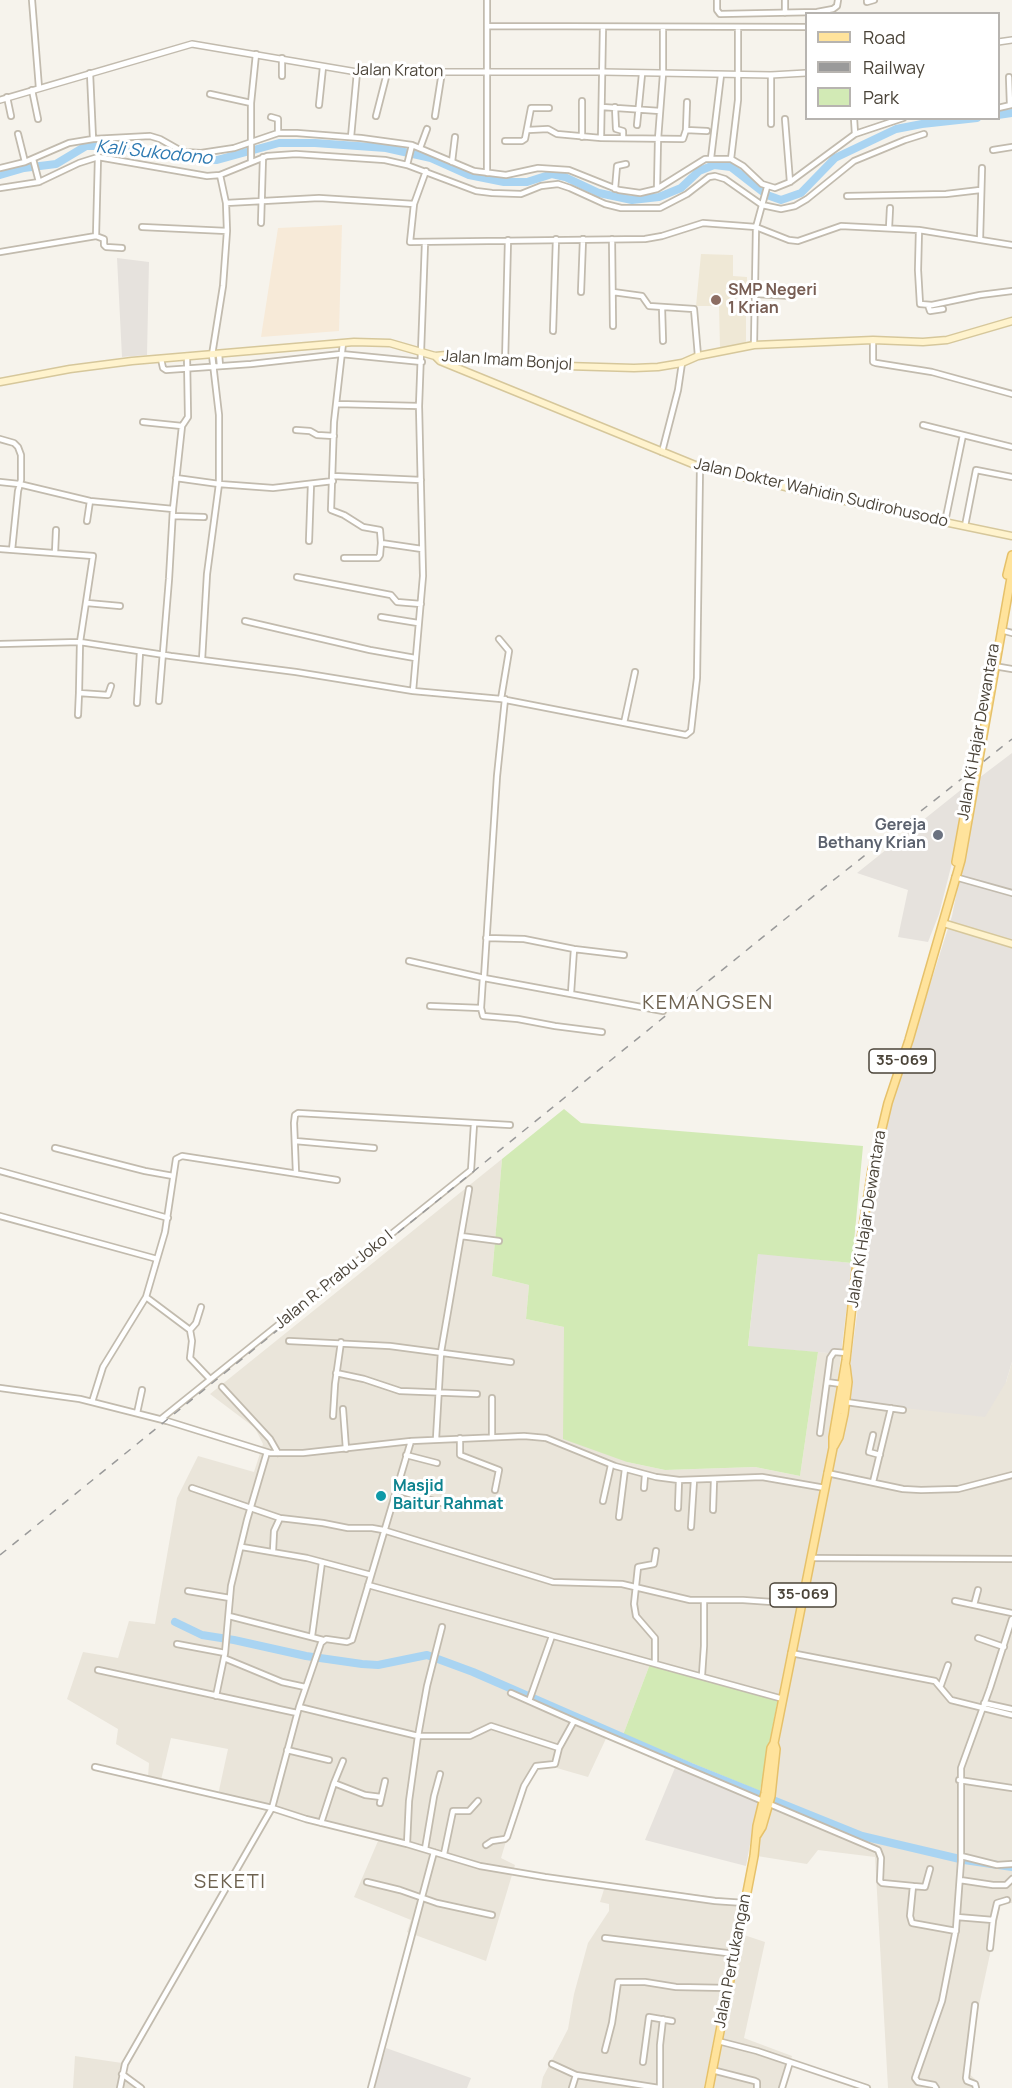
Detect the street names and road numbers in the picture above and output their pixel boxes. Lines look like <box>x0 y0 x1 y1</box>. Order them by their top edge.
street label: Jalan Kraton <box>353 61 443 81</box>
street label: Jalan Imam Bonjol <box>441 347 573 375</box>
street label: Jalan Dokter Wahidin Sudirohusodo <box>692 454 950 532</box>
street label: Jalan Ki Hajar Dewantara <box>954 642 1004 822</box>
road number: 35-069 <box>869 1049 935 1073</box>
street label: Jalan Ki Hajar Dewantara <box>843 1129 891 1309</box>
street label: Jalan R. Prabu Joko I <box>271 1227 397 1333</box>
road number: 35-069 <box>770 1583 836 1607</box>
street label: Jalan Pertukangan <box>711 1892 755 2030</box>

